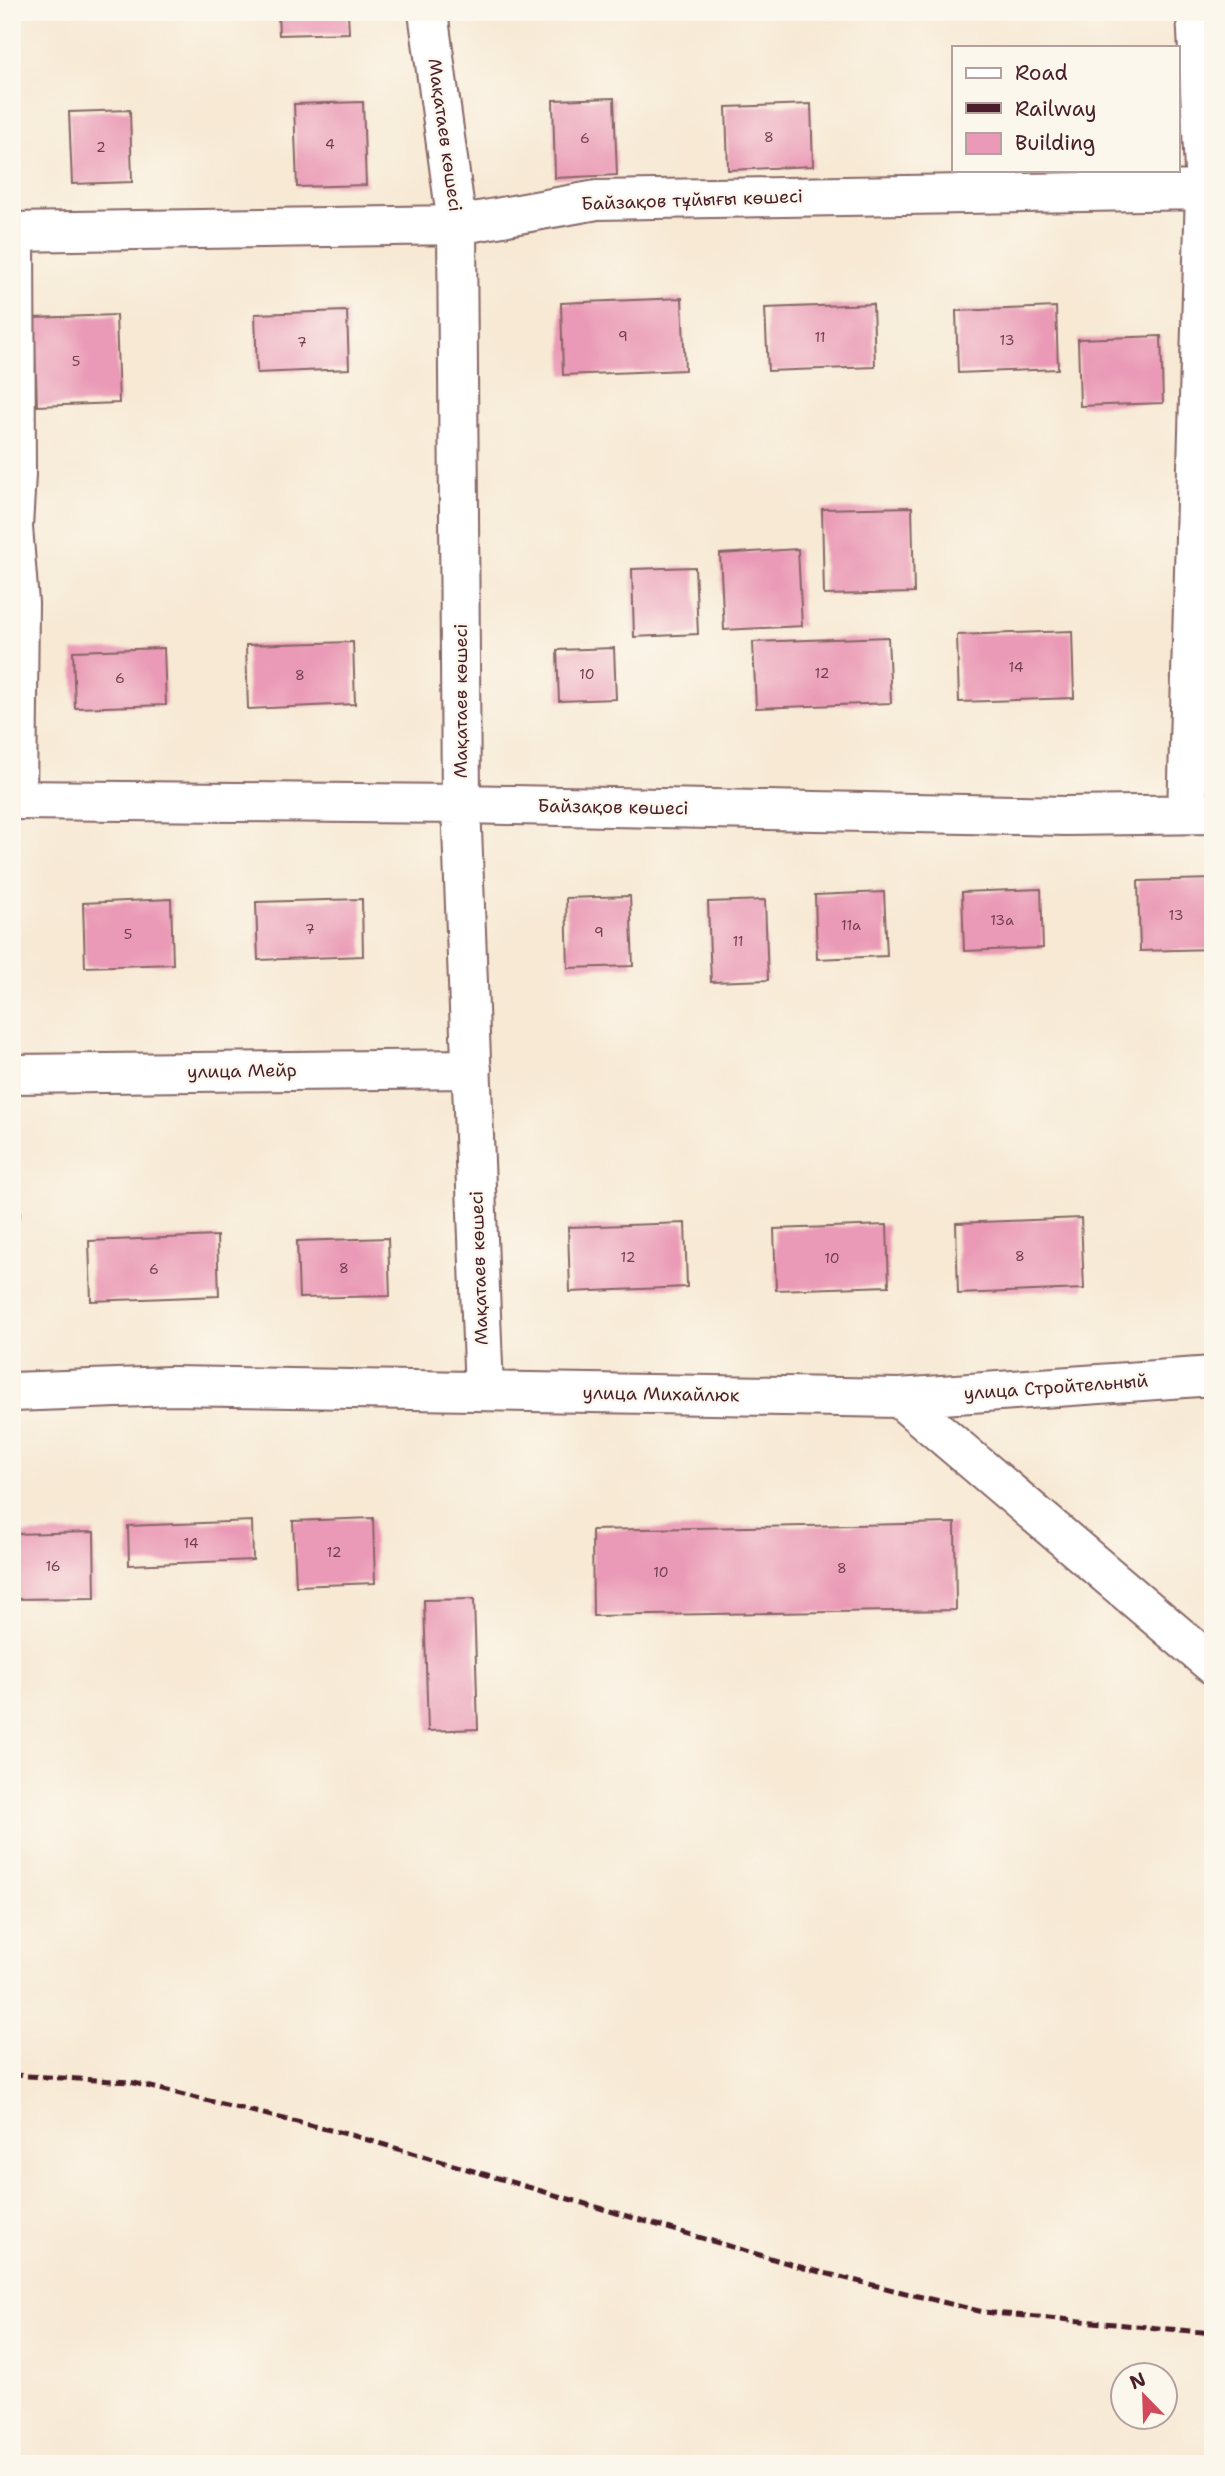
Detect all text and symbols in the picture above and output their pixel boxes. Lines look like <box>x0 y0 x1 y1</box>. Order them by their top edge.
legend <box>952 46 1180 172</box>
street label: Мақатаев көшесі <box>422 57 468 213</box>
text: Road <box>1015 59 1068 87</box>
text: Railway <box>1015 95 1097 123</box>
house number: 8 <box>764 128 774 146</box>
house number: 6 <box>580 129 590 147</box>
text: Building <box>1015 129 1095 157</box>
house number: 4 <box>325 135 335 153</box>
house number: 2 <box>96 138 106 156</box>
street label: Байзақов тұйығы көшесі <box>581 184 803 216</box>
house number: 9 <box>618 327 628 345</box>
house number: 11 <box>814 328 826 346</box>
house number: 13 <box>1000 331 1014 349</box>
house number: 7 <box>297 333 307 351</box>
house number: 5 <box>72 352 80 370</box>
street label: Мақатаев көшесі <box>449 624 473 778</box>
house number: 14 <box>1008 658 1024 676</box>
house number: 12 <box>815 664 829 682</box>
house number: 10 <box>579 665 595 683</box>
house number: 8 <box>295 666 305 684</box>
house number: 6 <box>115 669 125 687</box>
street label: Байзақов көшесі <box>537 794 689 820</box>
house number: 13 <box>1169 906 1183 924</box>
house number: 13а <box>990 911 1014 929</box>
house number: 11а <box>841 916 861 934</box>
house number: 7 <box>305 920 315 938</box>
house number: 9 <box>594 923 604 941</box>
house number: 5 <box>124 925 132 943</box>
house number: 11 <box>732 932 744 950</box>
street label: улица Мейр <box>187 1058 297 1084</box>
street label: Мақатаев көшесі <box>464 1190 494 1346</box>
house number: 8 <box>1015 1247 1025 1265</box>
house number: 12 <box>621 1248 635 1266</box>
house number: 10 <box>824 1249 840 1267</box>
house number: 8 <box>339 1259 349 1277</box>
house number: 6 <box>149 1260 159 1278</box>
street label: улица Стройтельный <box>963 1369 1149 1405</box>
street label: улица Михайлюк <box>582 1381 740 1407</box>
house number: 14 <box>183 1534 199 1552</box>
house number: 12 <box>327 1543 341 1561</box>
house number: 16 <box>45 1557 61 1575</box>
house number: 8 <box>837 1559 847 1577</box>
house number: 10 <box>653 1563 669 1581</box>
north arrow <box>1110 2360 1180 2430</box>
text: N <box>1126 2366 1149 2395</box>

